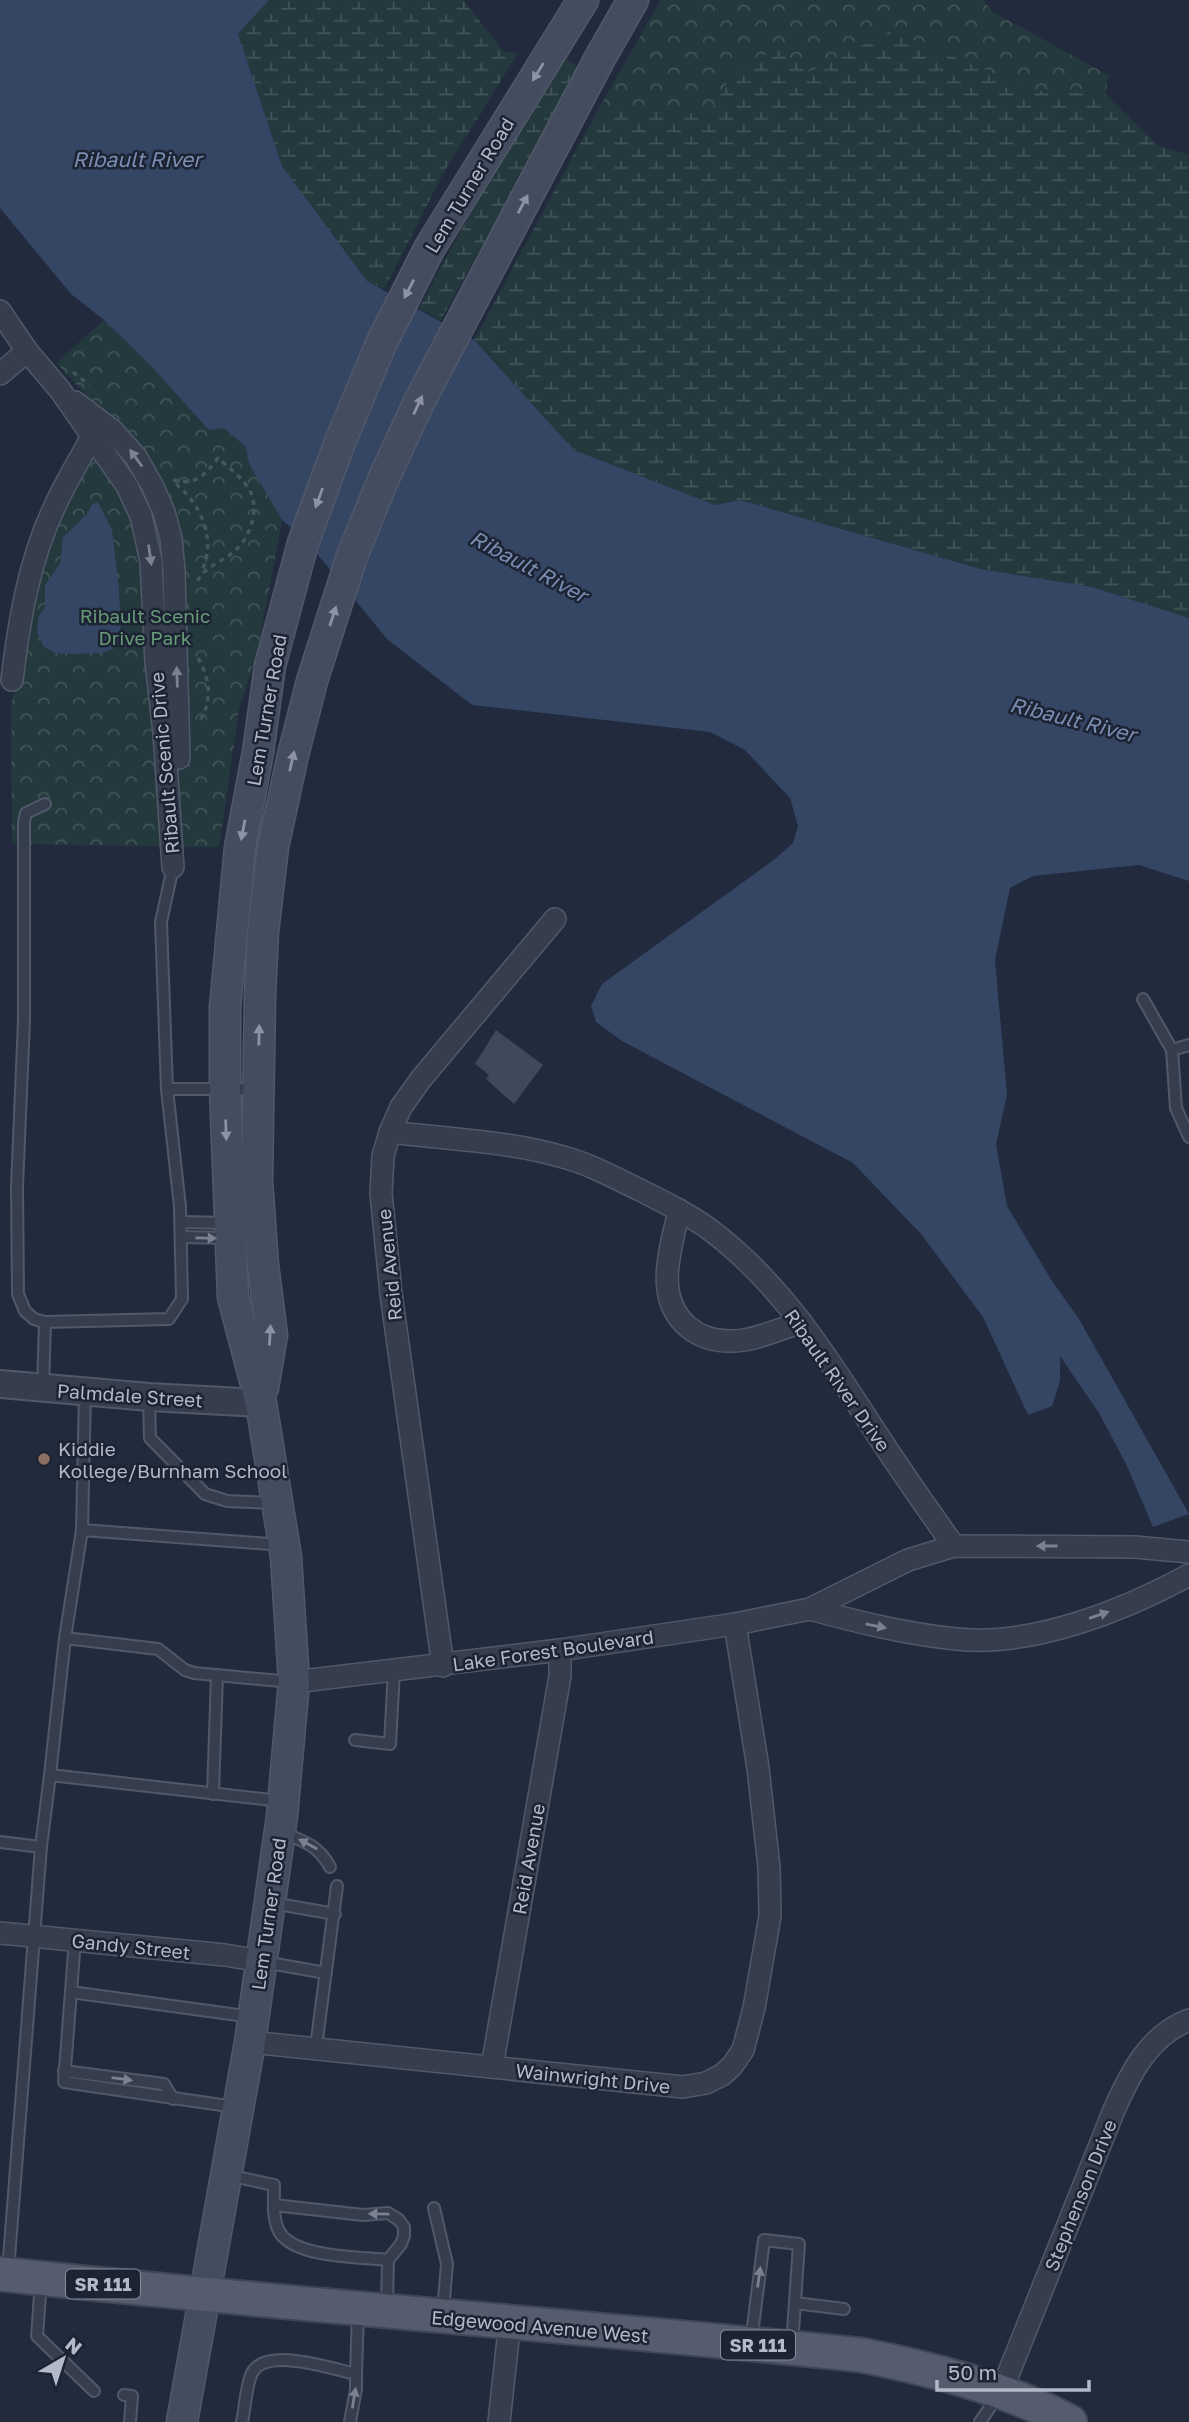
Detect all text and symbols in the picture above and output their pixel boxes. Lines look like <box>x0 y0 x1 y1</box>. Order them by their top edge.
one-way arrow <box>531 62 544 82</box>
street label: Lem Turner Road <box>420 113 518 257</box>
water label: Ribault River <box>73 146 204 172</box>
one-way arrow <box>516 193 528 213</box>
one-way arrow <box>403 279 415 299</box>
one-way arrow <box>413 395 424 416</box>
one-way arrow <box>128 450 143 468</box>
one-way arrow <box>314 487 325 508</box>
water label: Ribault River <box>466 524 595 609</box>
one-way arrow <box>144 544 155 566</box>
park label: Ribault Scenic Drive Park <box>80 604 210 649</box>
one-way arrow <box>328 606 339 627</box>
street label: Lem Turner Road <box>241 632 291 788</box>
one-way arrow <box>171 666 183 688</box>
street label: Ribault Scenic Drive <box>145 671 183 855</box>
water label: Ribault River <box>1007 691 1141 748</box>
one-way arrow <box>287 750 298 772</box>
one-way arrow <box>238 819 249 841</box>
one-way arrow <box>253 1024 264 1046</box>
one-way arrow <box>221 1120 232 1142</box>
street label: Reid Avenue <box>372 1208 406 1322</box>
one-way arrow <box>195 1232 217 1243</box>
street label: Ribault River Drive <box>780 1304 896 1456</box>
one-way arrow <box>264 1324 275 1346</box>
street label: Palmdale Street <box>56 1378 204 1412</box>
place label: Kiddie Kollege/Burnham School <box>58 1437 287 1482</box>
marker: Kiddie Kollege/Burnham School <box>36 1451 52 1467</box>
one-way arrow <box>1036 1540 1058 1552</box>
one-way arrow <box>1089 1609 1110 1620</box>
one-way arrow <box>865 1621 887 1632</box>
street label: Lake Forest Boulevard <box>451 1624 655 1676</box>
street label: Reid Avenue <box>507 1802 549 1916</box>
street label: Lem Turner Road <box>246 1836 290 1992</box>
one-way arrow <box>298 1839 318 1851</box>
street label: Gandy Street <box>71 1928 191 1964</box>
street label: Wainwright Drive <box>515 2058 671 2098</box>
one-way arrow <box>112 2073 134 2084</box>
street label: Stephenson Drive <box>1039 2116 1121 2274</box>
one-way arrow <box>368 2209 390 2220</box>
one-way arrow <box>753 2266 764 2288</box>
road number: SR 111 <box>66 2270 140 2298</box>
street label: Edgewood Avenue West <box>430 2305 650 2347</box>
north arrow <box>28 2324 98 2394</box>
road number: SR 111 <box>721 2330 795 2360</box>
text: N <box>61 2332 87 2359</box>
scale bar <box>937 2348 1089 2392</box>
text: 50 m <box>948 2359 997 2385</box>
one-way arrow <box>349 2387 360 2409</box>

